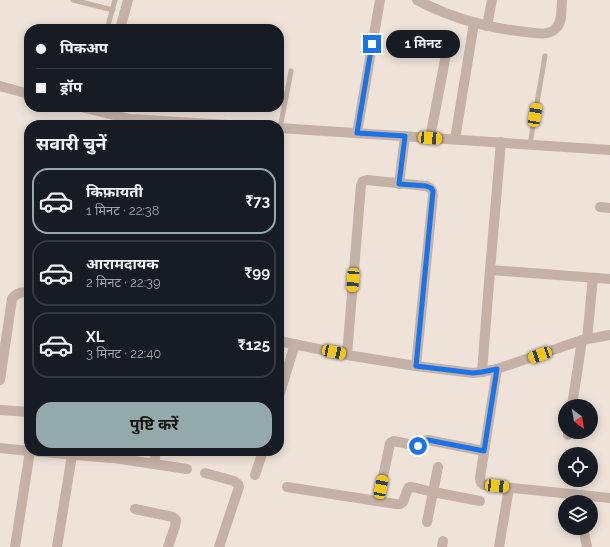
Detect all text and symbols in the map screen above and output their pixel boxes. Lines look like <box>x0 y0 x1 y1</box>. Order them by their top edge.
callout: 1 मिनट <box>386 30 460 58</box>
route end <box>363 35 381 53</box>
text: 1 मिनट <box>405 36 441 51</box>
text: पिकअप <box>60 39 108 57</box>
text: ड्रॉप <box>60 78 82 96</box>
car <box>527 102 543 128</box>
car <box>418 131 442 145</box>
text: सवारी चुनें <box>36 133 107 154</box>
icon: car <box>38 183 74 219</box>
text: किफ़ायती <box>86 183 143 201</box>
text: ₹73 <box>245 192 270 210</box>
text: 1 मिनट · 22:38 <box>86 203 160 218</box>
icon: car <box>38 255 74 291</box>
text: आरामदायक <box>86 255 159 273</box>
text: ₹99 <box>244 264 270 282</box>
car <box>346 268 360 292</box>
text: 2 मिनट · 22:39 <box>86 275 161 290</box>
icon: car <box>38 327 74 363</box>
text: XL <box>86 328 104 346</box>
text: ₹125 <box>238 336 270 354</box>
car <box>321 344 347 360</box>
car <box>527 345 553 365</box>
text: 3 मिनट · 22:40 <box>86 346 161 361</box>
north arrow <box>558 399 598 439</box>
map controls <box>558 399 598 535</box>
button: पुष्टि करें <box>36 402 272 448</box>
route start <box>409 437 427 455</box>
button: locate <box>558 447 598 487</box>
car <box>373 474 389 500</box>
car <box>484 479 510 493</box>
button: layers <box>558 495 598 535</box>

